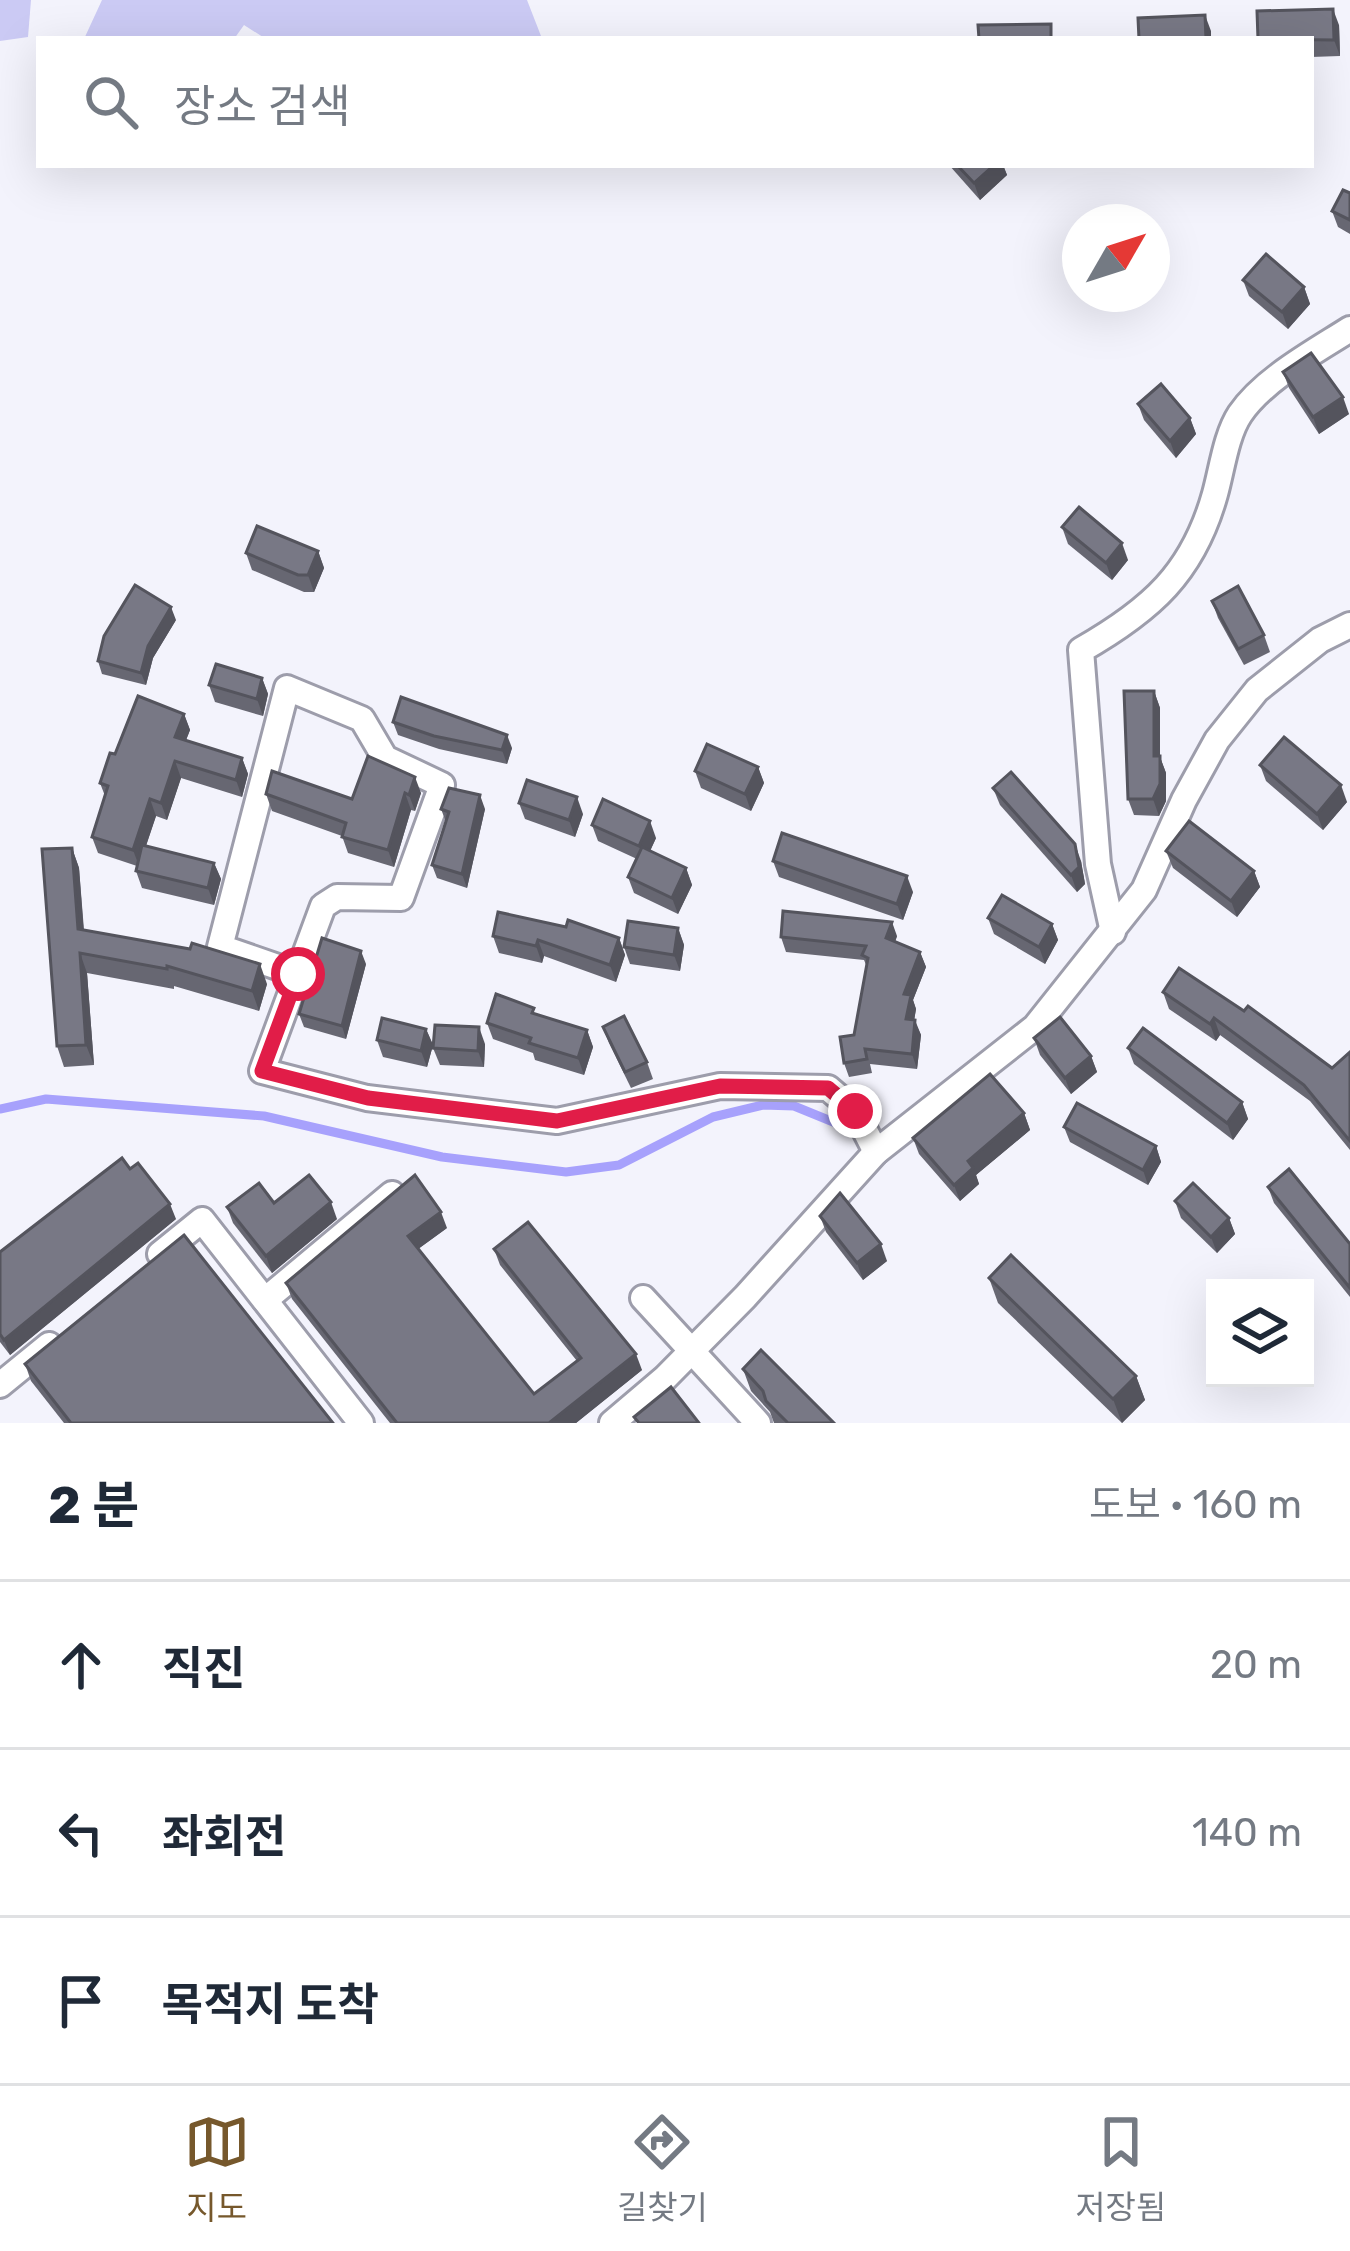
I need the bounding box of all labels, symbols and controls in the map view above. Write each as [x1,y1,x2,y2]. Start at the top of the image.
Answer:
search box [36,36,1314,168]
icon: search [78,69,144,135]
text: 장소 검색 [174,80,351,133]
north arrow [1062,204,1170,312]
route start [271,947,325,1001]
route end [828,1084,882,1138]
map controls [1206,1279,1314,1387]
button: layers [1206,1279,1314,1387]
text: 2 분 [48,1475,139,1536]
text: 도보 · 160 m [1089,1482,1302,1528]
icon: ahead [48,1632,114,1698]
text: 직진 [162,1642,245,1695]
text: 20 m [1210,1642,1302,1688]
icon: left [48,1800,114,1866]
text: 좌회전 [162,1810,286,1863]
text: 140 m [1192,1810,1302,1856]
icon: arrive [48,1968,114,2034]
text: 목적지 도착 [162,1978,379,2031]
tab: 지도 [184,2109,250,2229]
tab: 길찾기 [617,2109,708,2229]
tab: 저장됨 [1075,2109,1166,2229]

